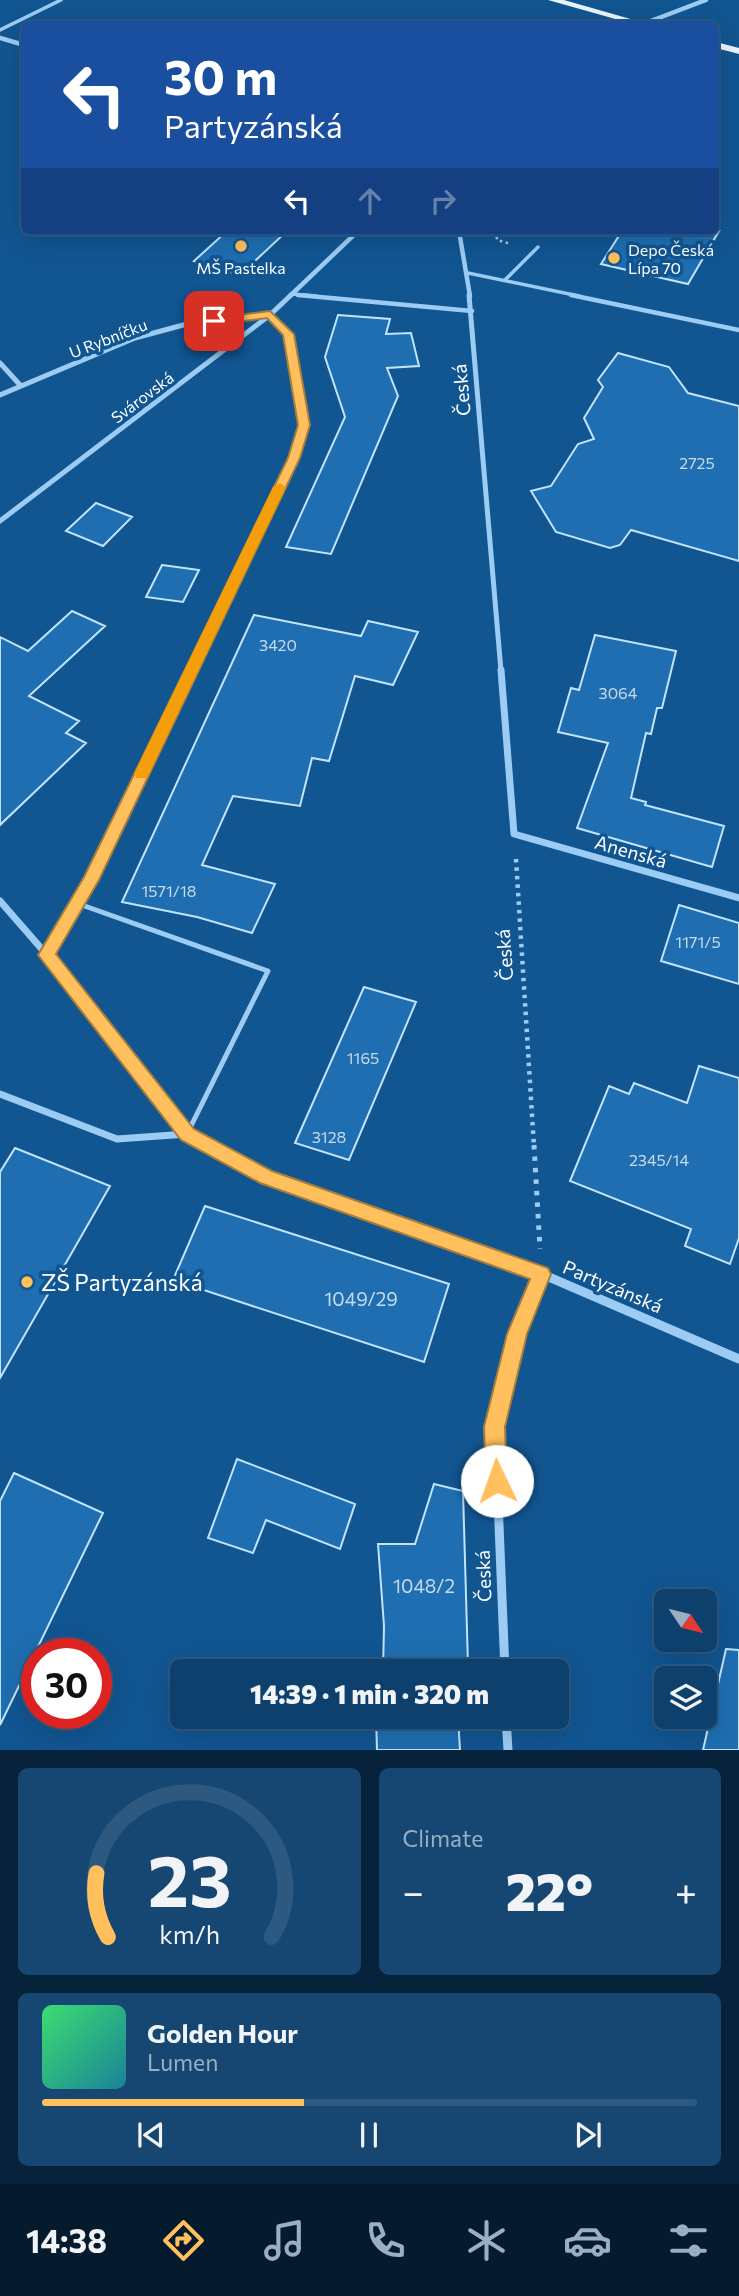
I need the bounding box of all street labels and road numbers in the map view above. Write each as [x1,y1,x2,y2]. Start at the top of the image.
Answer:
street label: U Rybníčku [66,314,150,362]
street label: Česká [446,363,475,417]
street label: Svárovská [107,367,177,427]
street label: Anenská [592,830,670,872]
street label: Česká [490,928,517,982]
street label: Partyzánská [560,1255,666,1317]
street label: Česká [470,1550,495,1602]

